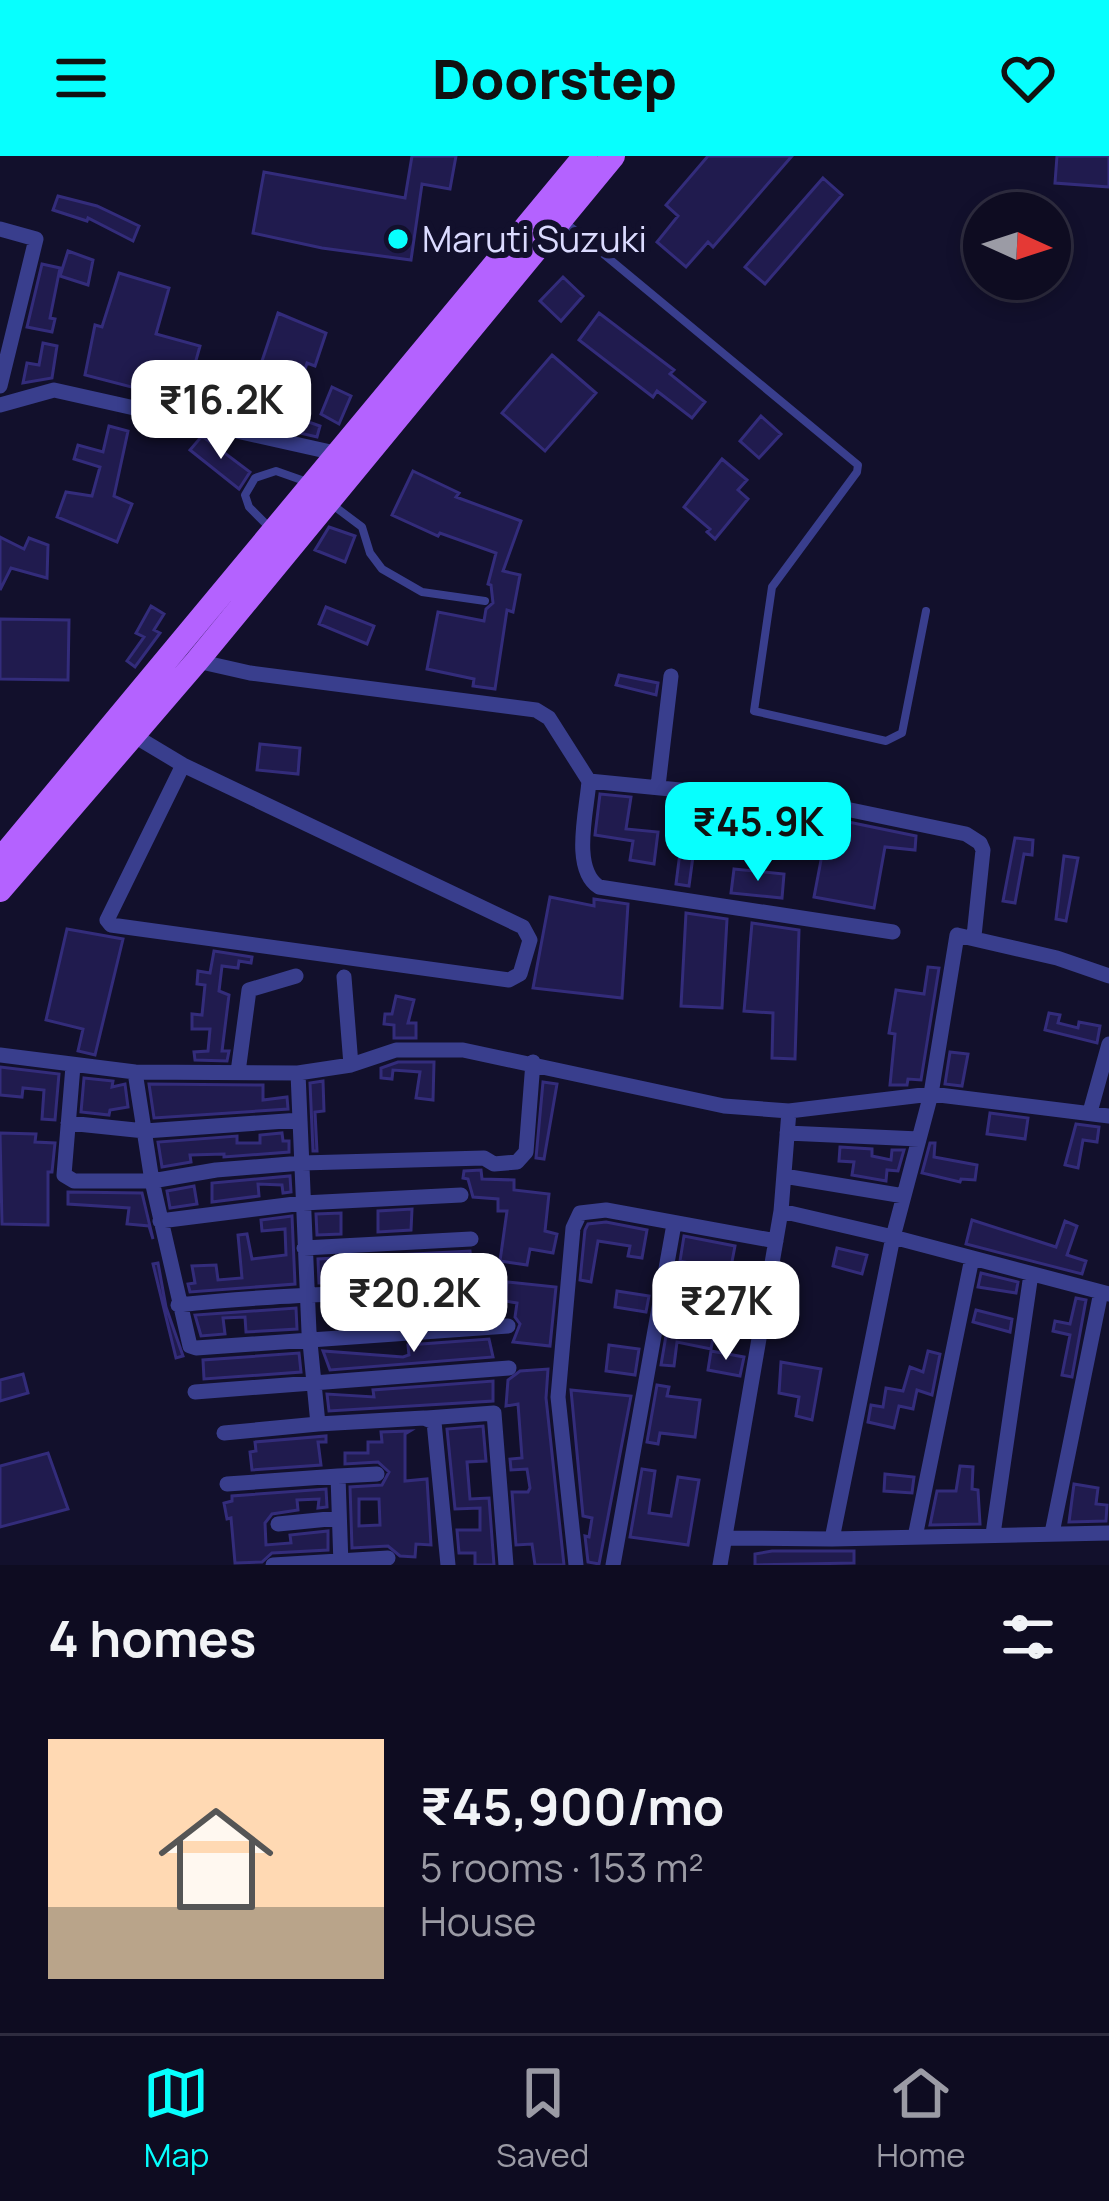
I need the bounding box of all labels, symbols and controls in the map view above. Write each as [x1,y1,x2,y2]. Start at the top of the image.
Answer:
text: Doorstep [432,41,677,115]
icon: menu [48,45,114,111]
icon: heart [995,45,1061,111]
north arrow [963,192,1071,300]
map controls [963,192,1071,300]
place label: Maruti Suzuki [422,214,647,263]
marker: Maruti Suzuki [385,226,411,252]
pin: ₹16.2K [123,360,319,462]
text: ₹16.2K [158,372,284,426]
pin: ₹45.9K [660,782,856,884]
text: ₹45.9K [692,794,824,848]
pin: ₹20.2K [316,1253,512,1355]
pin: ₹27K [655,1261,797,1363]
text: ₹20.2K [347,1265,481,1319]
text: ₹27K [679,1273,773,1327]
text: 4 homes [48,1603,256,1672]
icon: filters [995,1604,1061,1670]
text: ₹45,900/mo [420,1771,724,1840]
icon: home [144,1787,288,1931]
text: 5 rooms · 153 m² [420,1840,704,1894]
text: House [420,1894,536,1948]
tab: Map [143,2060,209,2177]
tab: Saved [496,2060,589,2177]
tab: Home [876,2060,966,2177]

